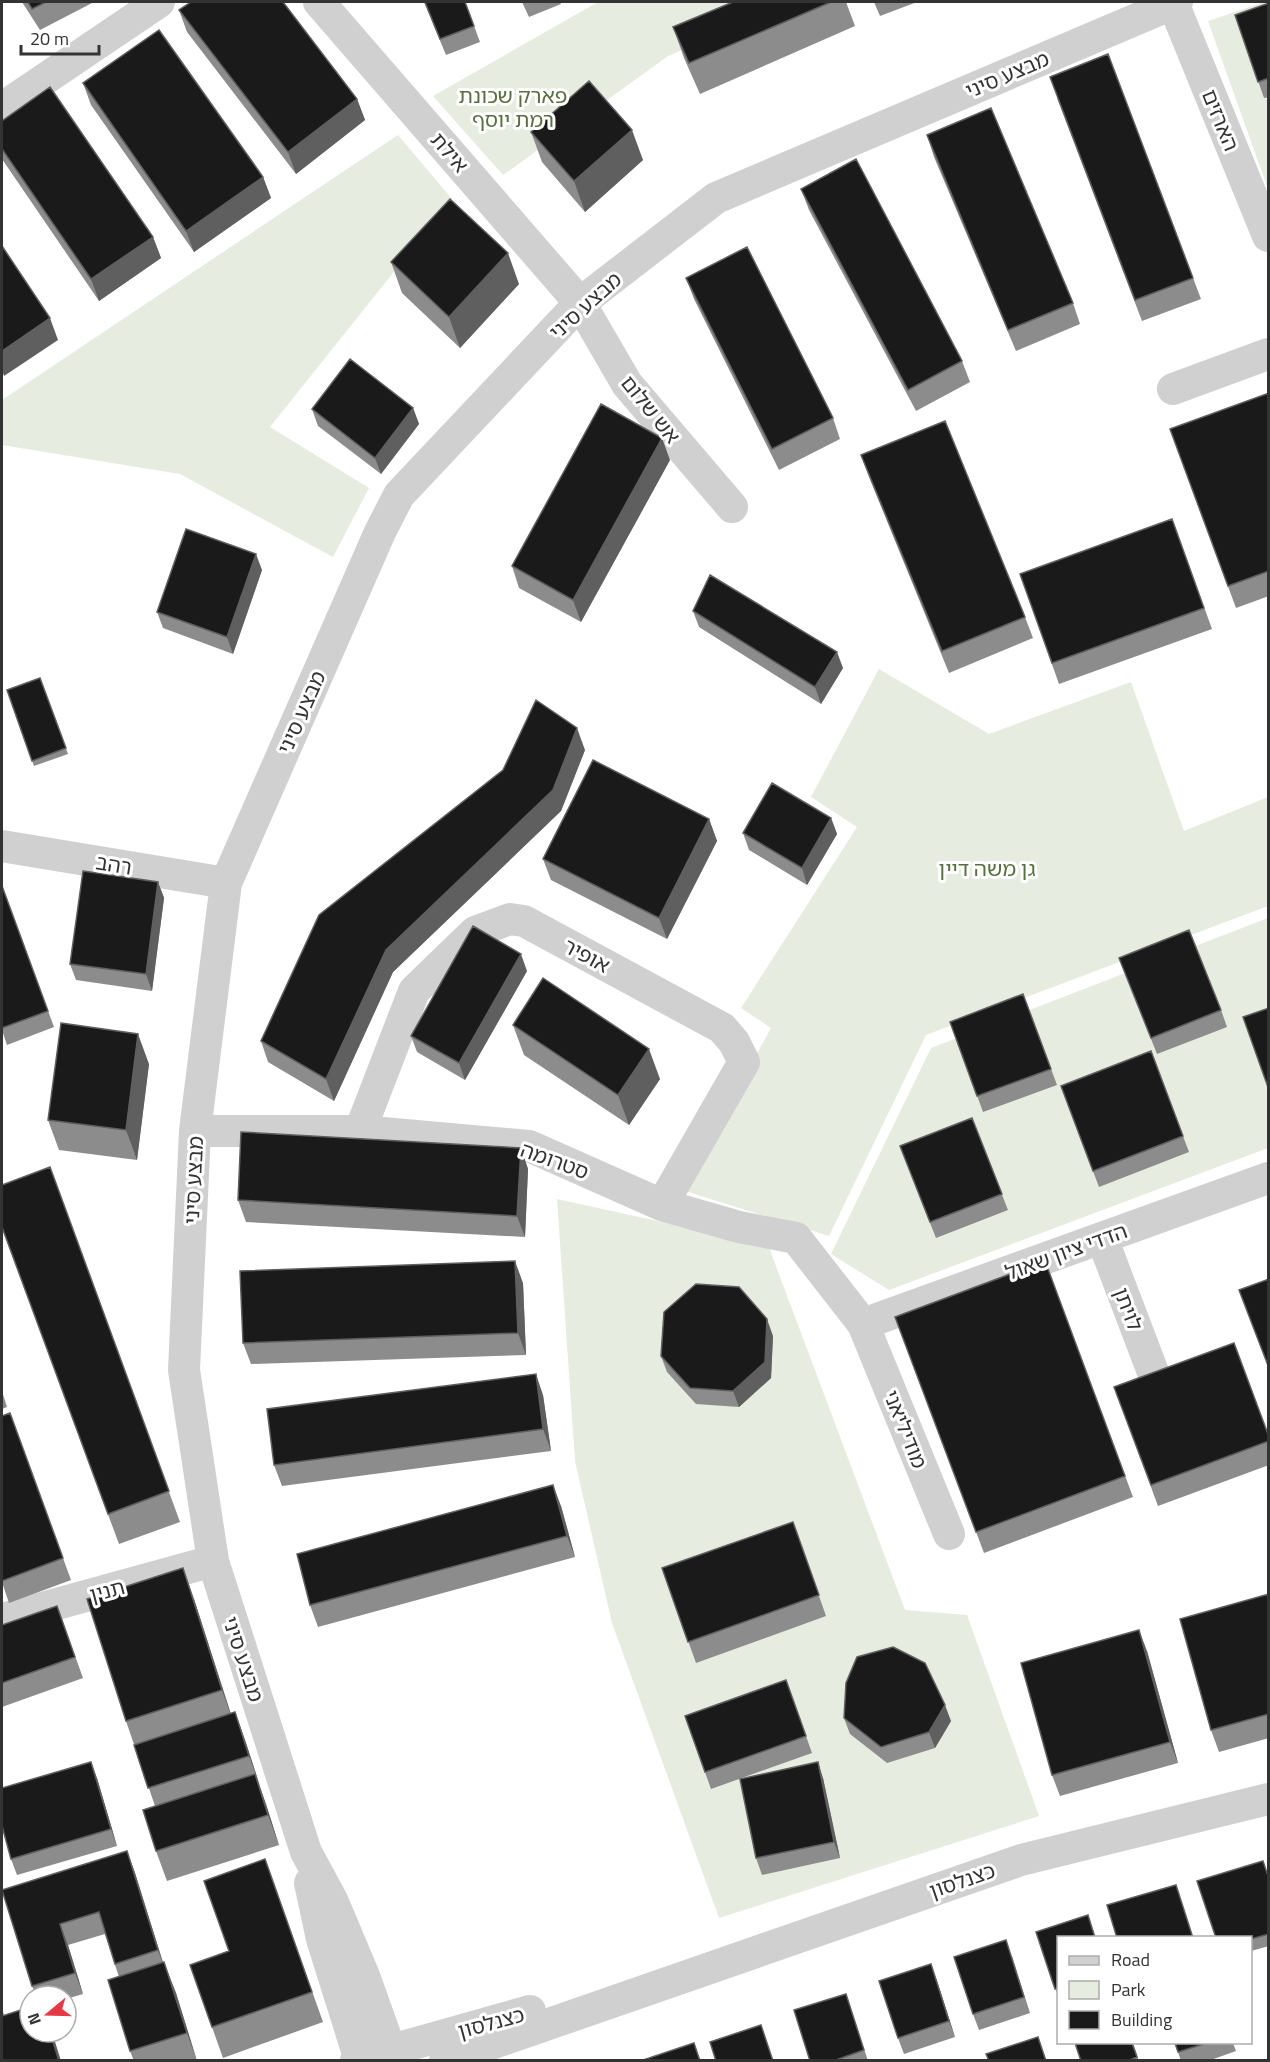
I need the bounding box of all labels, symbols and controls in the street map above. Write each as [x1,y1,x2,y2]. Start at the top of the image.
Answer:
scale bar [21,18,99,56]
text: 20 m [30,25,69,52]
street label: מבצע סיני [960,42,1054,106]
park label: פארק שכונת רמת יוסף [459,79,567,135]
street label: הארזים [1194,84,1248,156]
street label: אילת [423,125,477,179]
street label: מבצע סיני [542,264,629,346]
street label: אש שלום [614,368,688,450]
street label: מבצע סיני [268,665,334,759]
street label: רהב [94,845,134,883]
park label: גן משה דיין [938,852,1036,884]
street label: אופיר [558,929,616,981]
street label: סטרומה [516,1133,594,1187]
street label: מבצע סיני [175,1135,211,1225]
street label: הדדי ציון שאול [1000,1214,1132,1288]
street label: לויתן [1106,1283,1152,1335]
street label: מודיליאני [876,1385,936,1473]
street label: תנין [86,1570,128,1610]
street label: מבצע סיני [215,1612,273,1706]
street label: כצנלסון [925,1854,999,1906]
legend [1057,1936,1252,2044]
text: Road [1111,1946,1150,1973]
text: Park [1111,1976,1146,2003]
north arrow [18,1984,78,2044]
street label: כצנלסון [454,1998,528,2046]
text: Building [1111,2006,1172,2033]
text: N [21,2010,47,2028]

